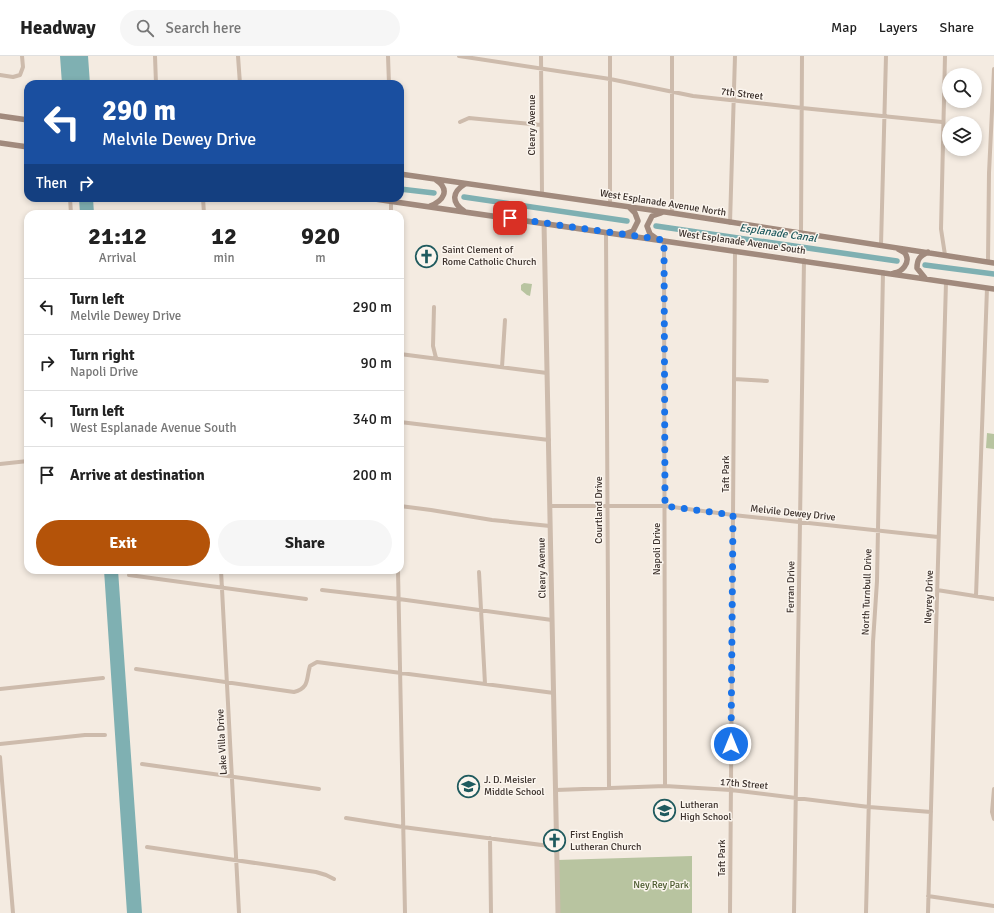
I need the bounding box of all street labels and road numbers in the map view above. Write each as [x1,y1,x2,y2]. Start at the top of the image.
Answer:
street label: 7th Street [720,85,764,103]
street label: Cleary Avenue [526,94,538,156]
street label: West Esplanade Avenue North [599,187,727,219]
street label: West Esplanade Avenue South [678,227,806,257]
street label: Taft Park [720,455,732,493]
street label: Courtland Drive [593,476,605,544]
street label: Melvile Dewey Drive [750,503,836,523]
street label: Napoli Drive [651,523,663,575]
street label: Cleary Avenue [535,537,549,599]
street label: North Turnbull Drive [859,548,875,636]
street label: Ferran Drive [785,561,797,613]
street label: Neyrey Drive [922,570,936,624]
street label: Lake Villa Drive [214,709,230,775]
street label: 17th Street [720,776,769,792]
street label: Taft Park [716,839,728,877]

